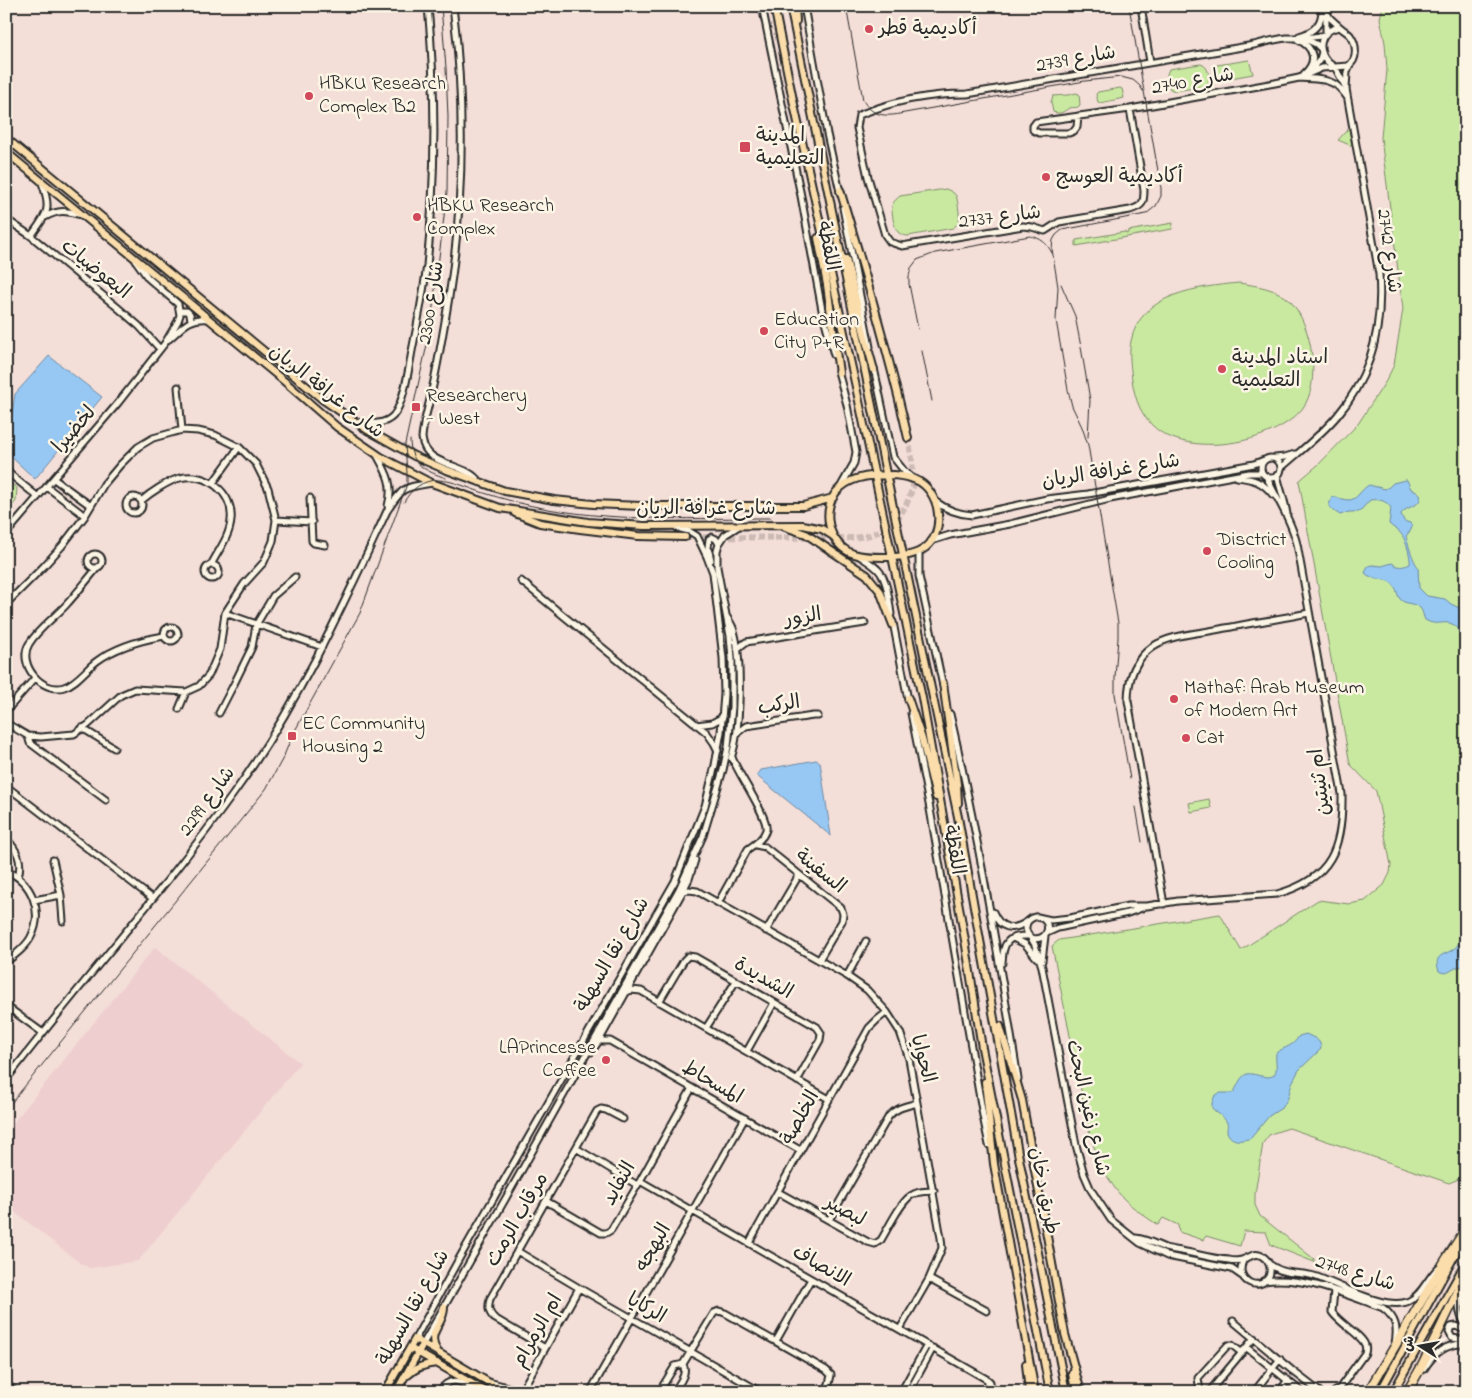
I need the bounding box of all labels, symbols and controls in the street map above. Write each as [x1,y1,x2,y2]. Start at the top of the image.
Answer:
place label: أكاديمية قطر [877,15,977,44]
marker: أكاديمية قطر [863,23,875,35]
street label: شارع 2739 [1034,39,1118,81]
street label: شارع 2740 [1149,60,1237,104]
place label: HBKU Research Complex B2 [319,70,446,122]
marker: HBKU Research Complex B2 [303,90,315,102]
place label: المدينة التعليمية [756,122,825,174]
marker: المدينة التعليمية [738,140,752,154]
place label: أكاديمية العوسج [1056,163,1183,192]
marker: أكاديمية العوسج [1040,171,1052,183]
place label: HBKU Research Complex [427,192,554,244]
street label: شارع 2737 [957,199,1043,237]
street label: شارع 2742 [1368,207,1408,295]
marker: HBKU Research Complex [411,211,423,223]
street label: اللقطة [808,219,846,273]
street label: البعوضيات [54,233,136,307]
street label: شارع 2300 [411,259,453,347]
place label: Education City P+R [774,306,859,358]
marker: Education City P+R [758,325,770,337]
street label: شارع غرافة الريان [262,338,390,446]
place label: استاد المدينة التعليمية [1232,344,1328,396]
marker: استاد المدينة التعليمية [1216,363,1228,375]
place label: Researchery - West [426,382,527,434]
street label: لخضيرا [46,400,104,460]
marker: Researchery - West [410,401,422,413]
street label: شارع غرافة الريان [1040,447,1182,497]
street label: شارع غرافة الريان [636,495,776,524]
place label: Disctrict Cooling [1216,526,1287,579]
marker: Disctrict Cooling [1201,545,1213,557]
street label: الزور [780,601,824,636]
place label: Mathaf: Arab Museum of Modern Art [1184,674,1364,726]
street label: الركب [756,688,802,724]
marker: Mathaf: Arab Museum of Modern Art [1168,693,1180,705]
place label: EC Community Housing 2 [302,710,425,763]
place label: Cat [1196,724,1225,753]
marker: EC Community Housing 2 [286,730,298,742]
marker: Cat [1180,732,1192,744]
street label: ام ثنيتين [1302,747,1340,817]
street label: شارع 2299 [173,761,243,843]
street label: اللقطة [934,823,972,877]
street label: السفينة [788,842,852,902]
street label: شارع نقا السهلة [568,892,658,1018]
street label: الشديدة [728,950,798,1008]
street label: الحوايا [902,1032,942,1086]
place label: LAPrincesse Coffee [499,1034,596,1086]
street label: شارع زغين البحث [1057,1037,1117,1179]
marker: LAPrincesse Coffee [600,1054,612,1066]
street label: المسحاط [676,1054,748,1112]
street label: الخلصة [774,1086,828,1150]
street label: طريق دخان [1020,1145,1066,1237]
street label: النفايد [596,1157,644,1211]
street label: مرقاب الرمث [479,1167,557,1273]
street label: لبصير [818,1188,871,1235]
street label: البهجه [628,1218,680,1278]
street label: الانصاف [786,1239,856,1295]
street label: شارع نقا السهلة [370,1245,458,1371]
street label: شارع 2748 [1311,1248,1399,1300]
street label: الركايا [621,1286,671,1332]
street label: ام الرمرام [505,1289,571,1373]
north arrow [1394,1320,1444,1370]
text: ش [1397,1334,1420,1353]

